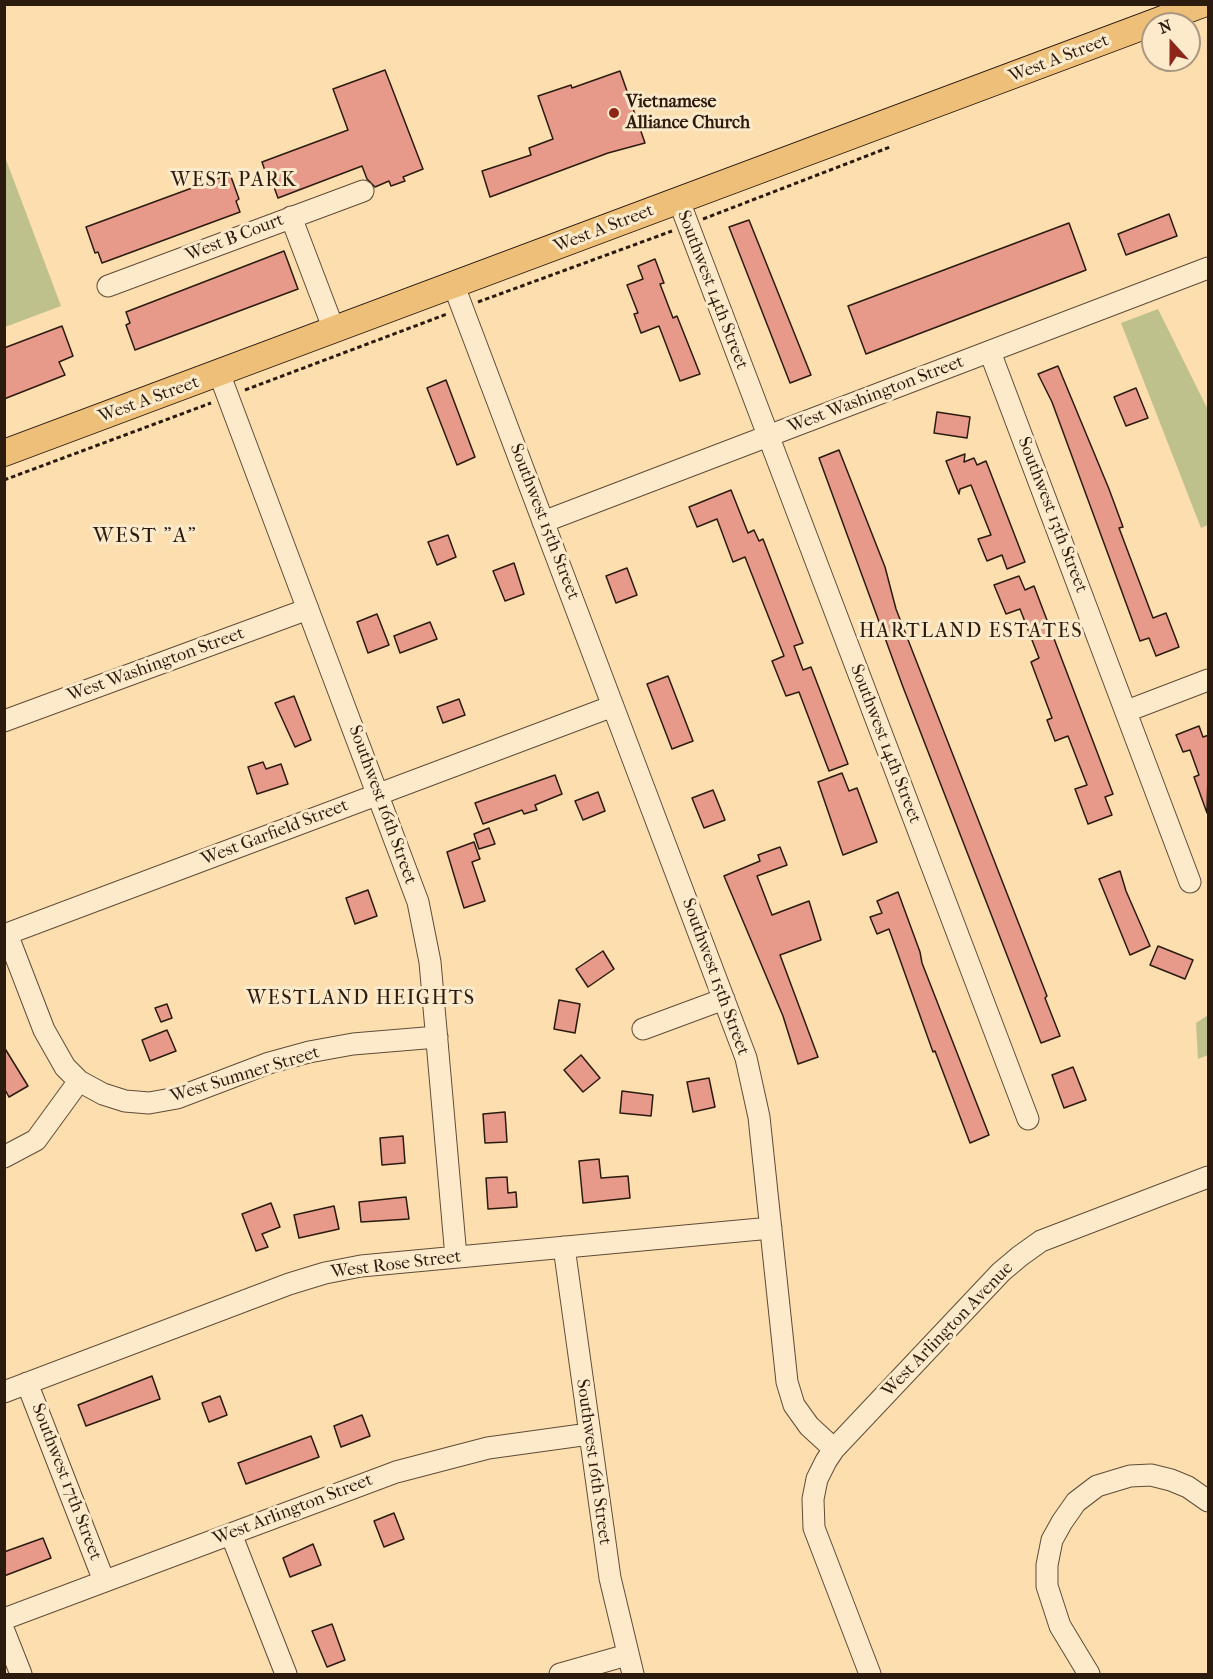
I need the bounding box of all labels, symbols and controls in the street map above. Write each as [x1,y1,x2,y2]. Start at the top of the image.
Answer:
north arrow [1141,12,1201,72]
text: N [1156,16,1174,38]
street label: West A Street [1006,30,1112,88]
place label: Vietnamese Alliance Church [626,92,750,134]
marker: Vietnamese Alliance Church [607,106,621,120]
district label: WEST PARK [171,169,297,193]
street label: West A Street [551,200,657,258]
street label: Southwest 14th Street [672,208,752,372]
street label: West B Court [183,209,287,267]
street label: West Washington Street [785,351,967,439]
street label: West A Street [96,372,202,428]
street label: Southwest 13th Street [1012,434,1092,596]
street label: Southwest 15th Street [504,441,584,603]
district label: WEST "A" [93,524,197,550]
district label: HARTLAND ESTATES [859,620,1083,644]
street label: West Washington Street [65,623,247,707]
street label: Southwest 14th Street [845,662,925,826]
street label: Southwest 16th Street [343,723,421,887]
street label: West Garfield Street [198,795,352,871]
street label: Southwest 15th Street [677,896,753,1058]
district label: WESTLAND HEIGHTS [246,987,476,1011]
street label: West Sumner Street [168,1042,322,1108]
street label: West Rose Street [330,1246,462,1284]
street label: West Arlington Avenue [878,1258,1018,1402]
street label: Southwest 16th Street [571,1378,615,1546]
street label: Southwest 17th Street [26,1400,106,1564]
street label: West Arlington Street [210,1470,376,1550]

